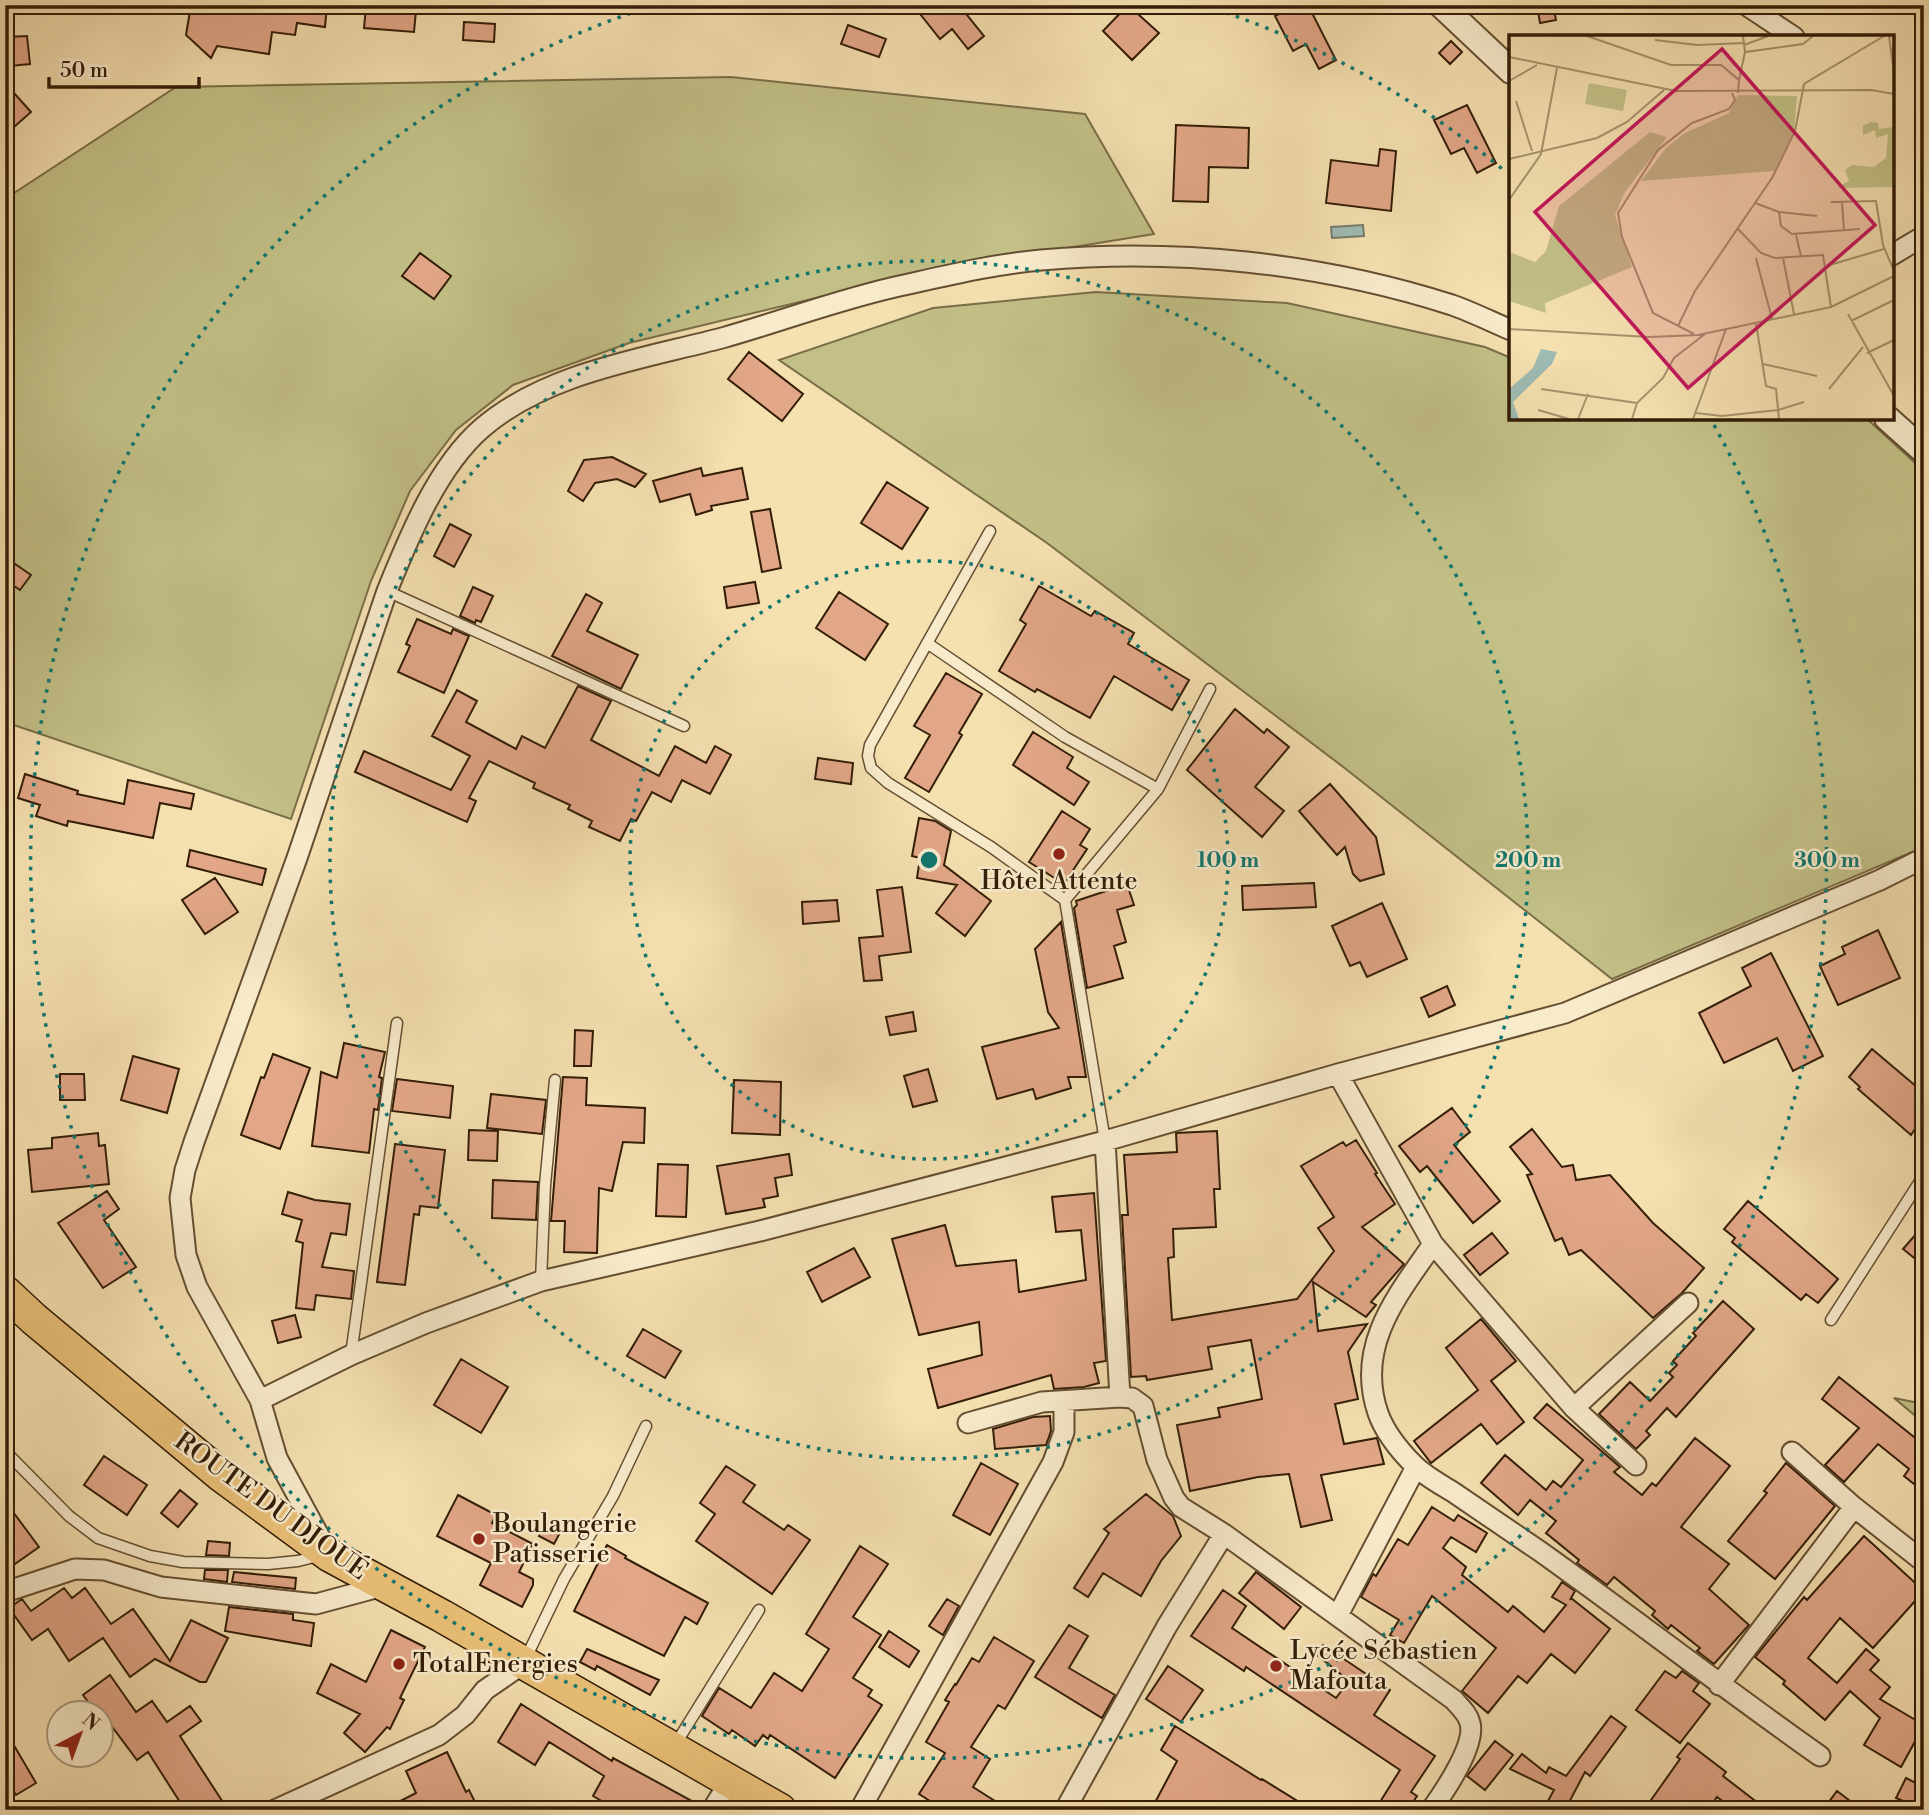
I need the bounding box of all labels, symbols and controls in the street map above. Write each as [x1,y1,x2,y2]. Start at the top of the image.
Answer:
inset map [1509,35,1894,420]
scale bar [49,46,200,90]
text: 50 m [60,58,108,84]
marker: Hôtel Attente [1051,846,1067,862]
centre of rings [917,848,941,872]
text: 100 m [1197,848,1259,874]
text: 200 m [1495,848,1561,874]
text: 300 m [1794,848,1860,874]
place label: Hôtel Attente [980,865,1138,897]
street label: ROUTE DU DJOUÉ [168,1423,375,1587]
place label: Boulangerie Patisserie [492,1508,637,1570]
marker: Boulangerie Patisserie [471,1531,487,1547]
place label: Lycée Sébastien Mafouta [1290,1635,1477,1697]
place label: TotalEnergies [413,1648,578,1680]
marker: TotalEnergies [391,1656,407,1672]
marker: Lycée Sébastien Mafouta [1268,1658,1284,1674]
north arrow [46,1700,116,1770]
text: N [77,1708,104,1736]

